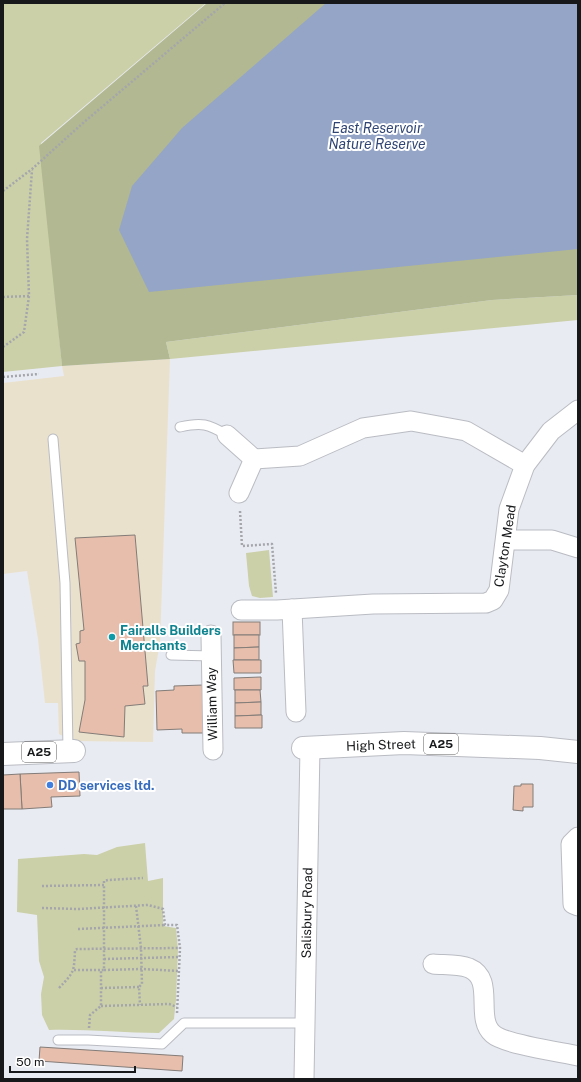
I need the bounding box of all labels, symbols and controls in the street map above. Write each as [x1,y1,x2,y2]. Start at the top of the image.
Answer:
water label: East Reservoir Nature Reserve [328,120,426,152]
street label: Clayton Mead [491,504,519,588]
place label: Fairalls Builders Merchants [120,623,221,653]
marker: Fairalls Builders Merchants [107,632,117,642]
street label: William Way [204,667,220,741]
road number: A25 [424,734,458,754]
street label: High Street [346,736,416,754]
road number: A25 [22,742,56,762]
place label: DD services ltd. [58,778,154,793]
marker: DD services ltd. [45,780,55,790]
street label: Salisbury Road [299,867,315,959]
scale bar [10,1048,135,1074]
text: 50 m [16,1055,44,1069]

